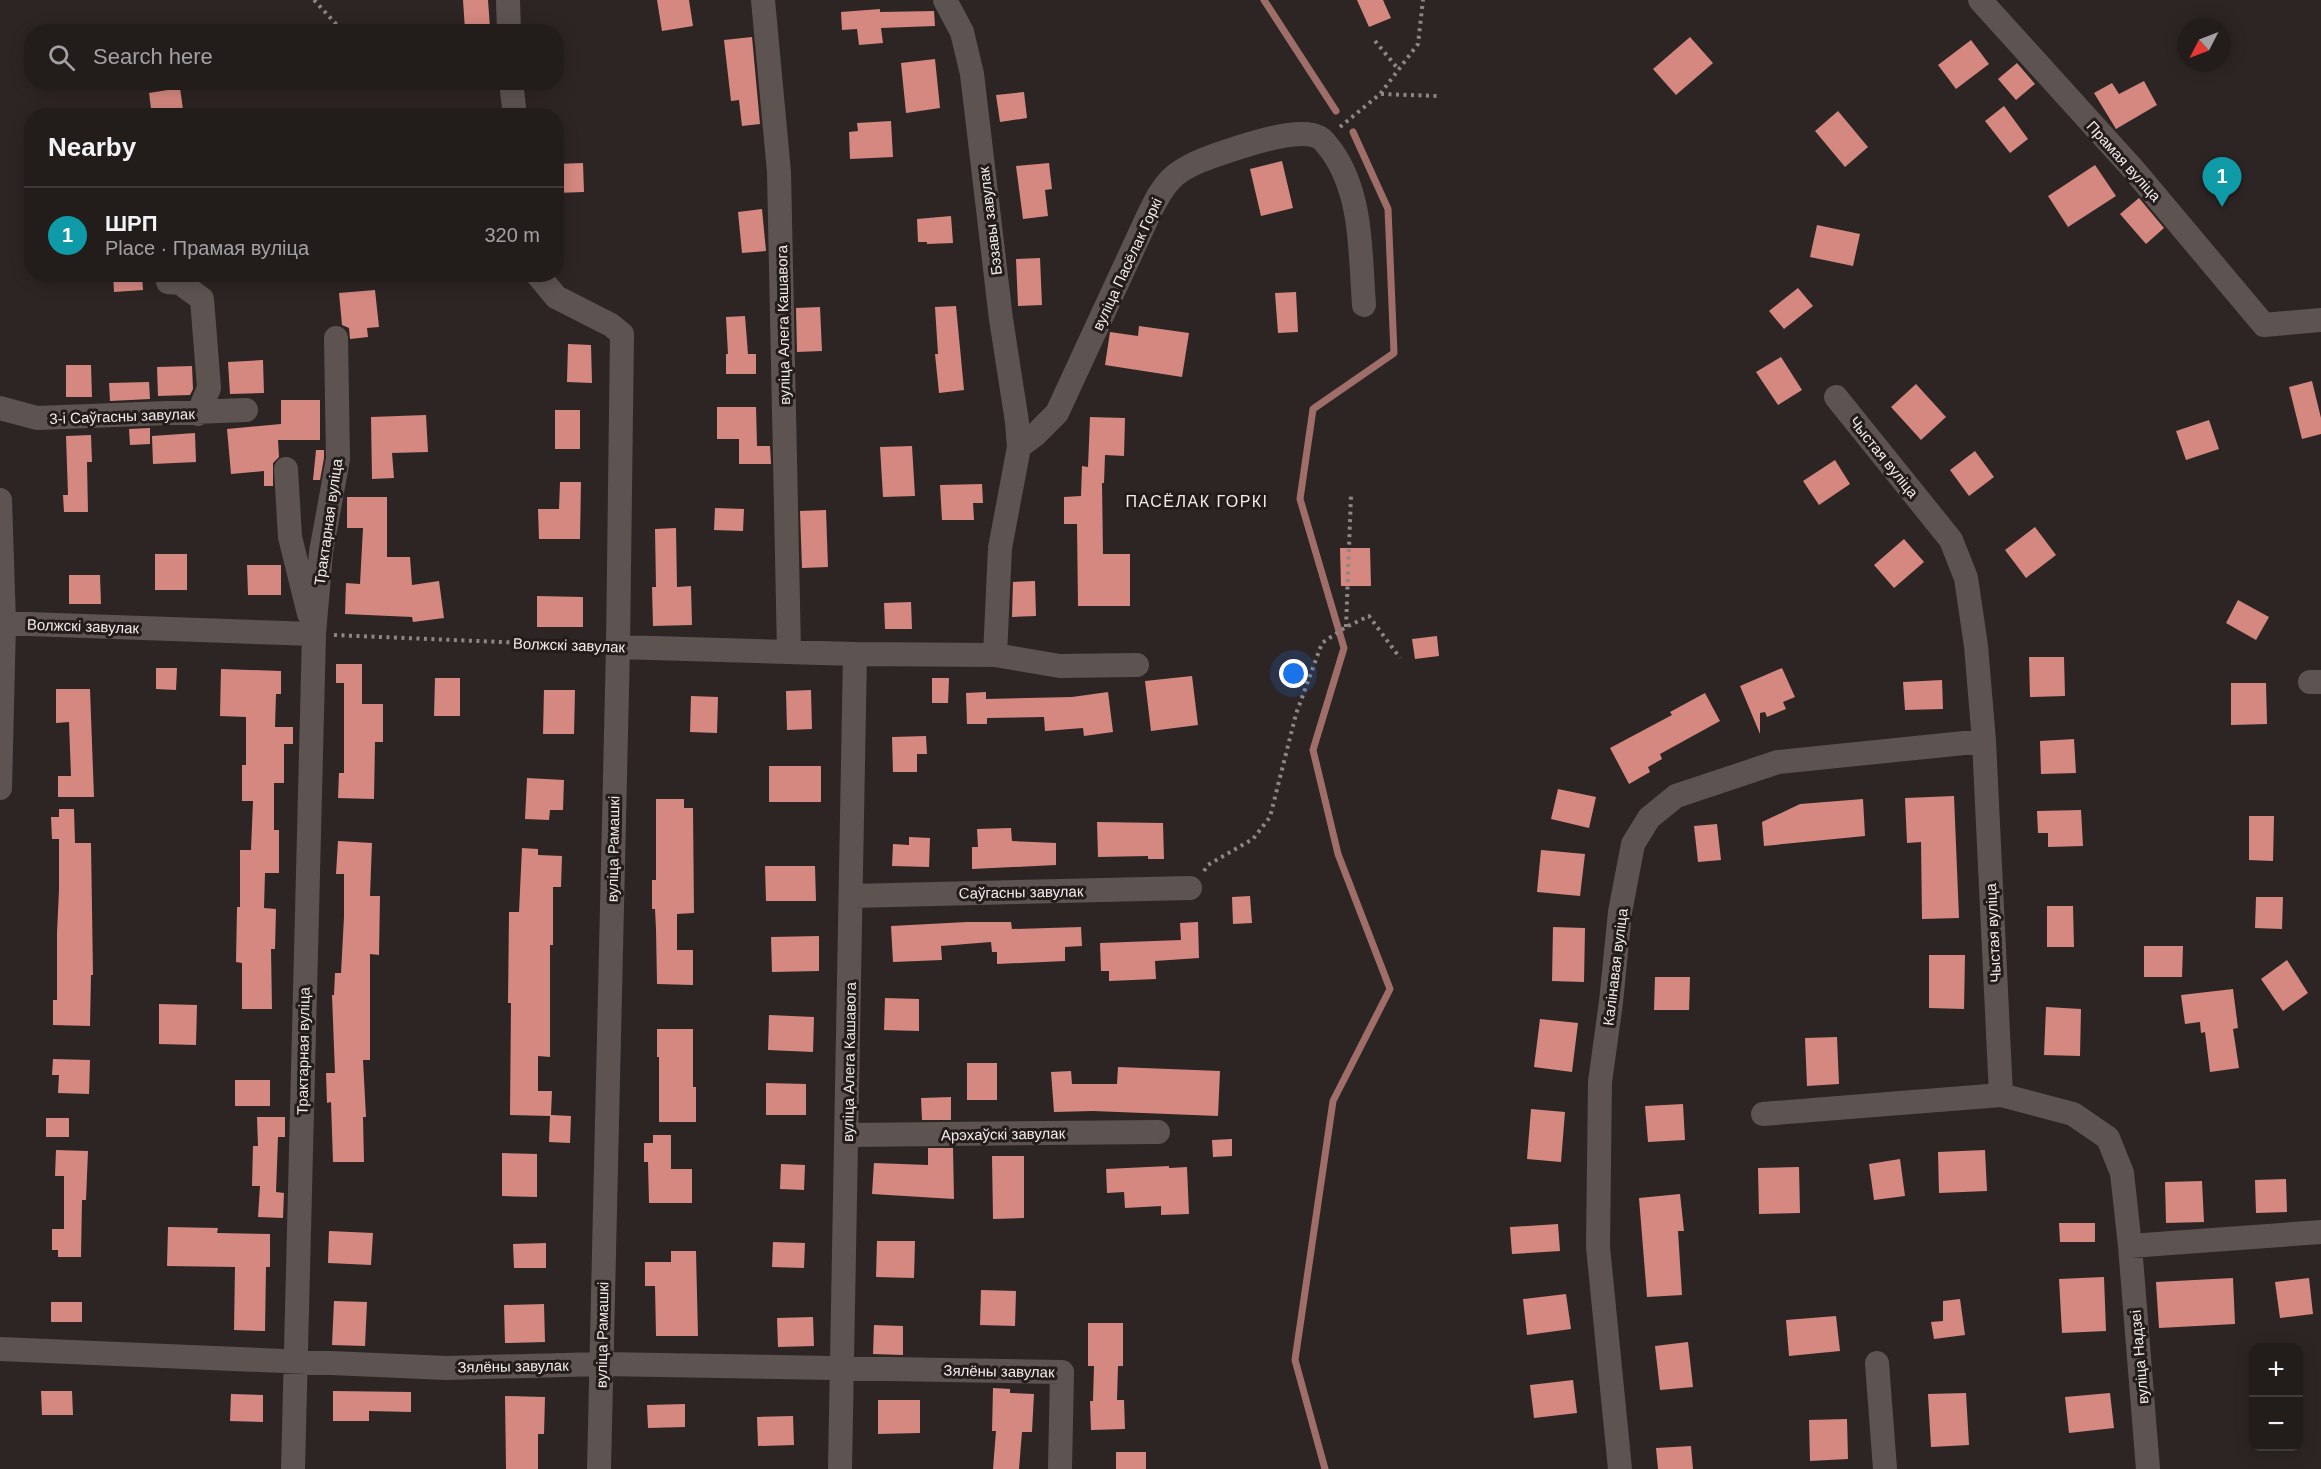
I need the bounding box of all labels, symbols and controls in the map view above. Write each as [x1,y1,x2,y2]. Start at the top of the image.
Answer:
north arrow [2177,18,2231,72]
search box [24,24,564,90]
icon: search [45,41,78,74]
text: Search here [93,44,213,69]
street label: Прамая вуліца [2083,117,2165,205]
text: Nearby [48,132,136,162]
pin: 1 [2202,158,2242,207]
street label: Бэзавы завулак [975,165,1005,276]
street label: вуліца Пасёлак Горкі [1089,195,1165,333]
text: ШРП [105,211,158,236]
text: 1 [62,224,73,246]
text: 320 m [484,224,540,246]
text: Place · Прамая вуліца [105,237,309,259]
street label: вуліца Алега Кашавога [773,244,793,405]
street label: 3-і Саўгасны завулак [49,405,195,427]
street label: Чыстая вуліца [1846,413,1922,501]
street label: Трактарная вуліца [311,457,345,586]
district label: ПАСЁЛАК ГОРКІ [1125,493,1269,510]
street label: Волжскі завулак [27,616,140,636]
street label: Волжскі завулак [513,635,626,655]
your location [1279,659,1308,688]
street label: вуліца Рамашкі [604,796,622,902]
street label: Саўгасны завулак [958,882,1084,902]
street label: Чыстая вуліца [1982,882,2004,983]
street label: Калінавая вуліца [1599,907,1631,1027]
street label: вуліца Алега Кашавога [839,981,859,1142]
street label: Трактарная вуліца [293,986,313,1115]
street label: Арэхаўскі завулак [941,1124,1066,1144]
street label: вуліца Рамашкі [593,1282,611,1388]
street label: вуліца Надзеі [2126,1309,2152,1405]
map controls [2249,1343,2303,1451]
button: + [2249,1343,2303,1397]
street label: Зялёны завулак [457,1357,569,1375]
street label: Зялёны завулак [943,1362,1055,1380]
button: − [2249,1397,2303,1451]

